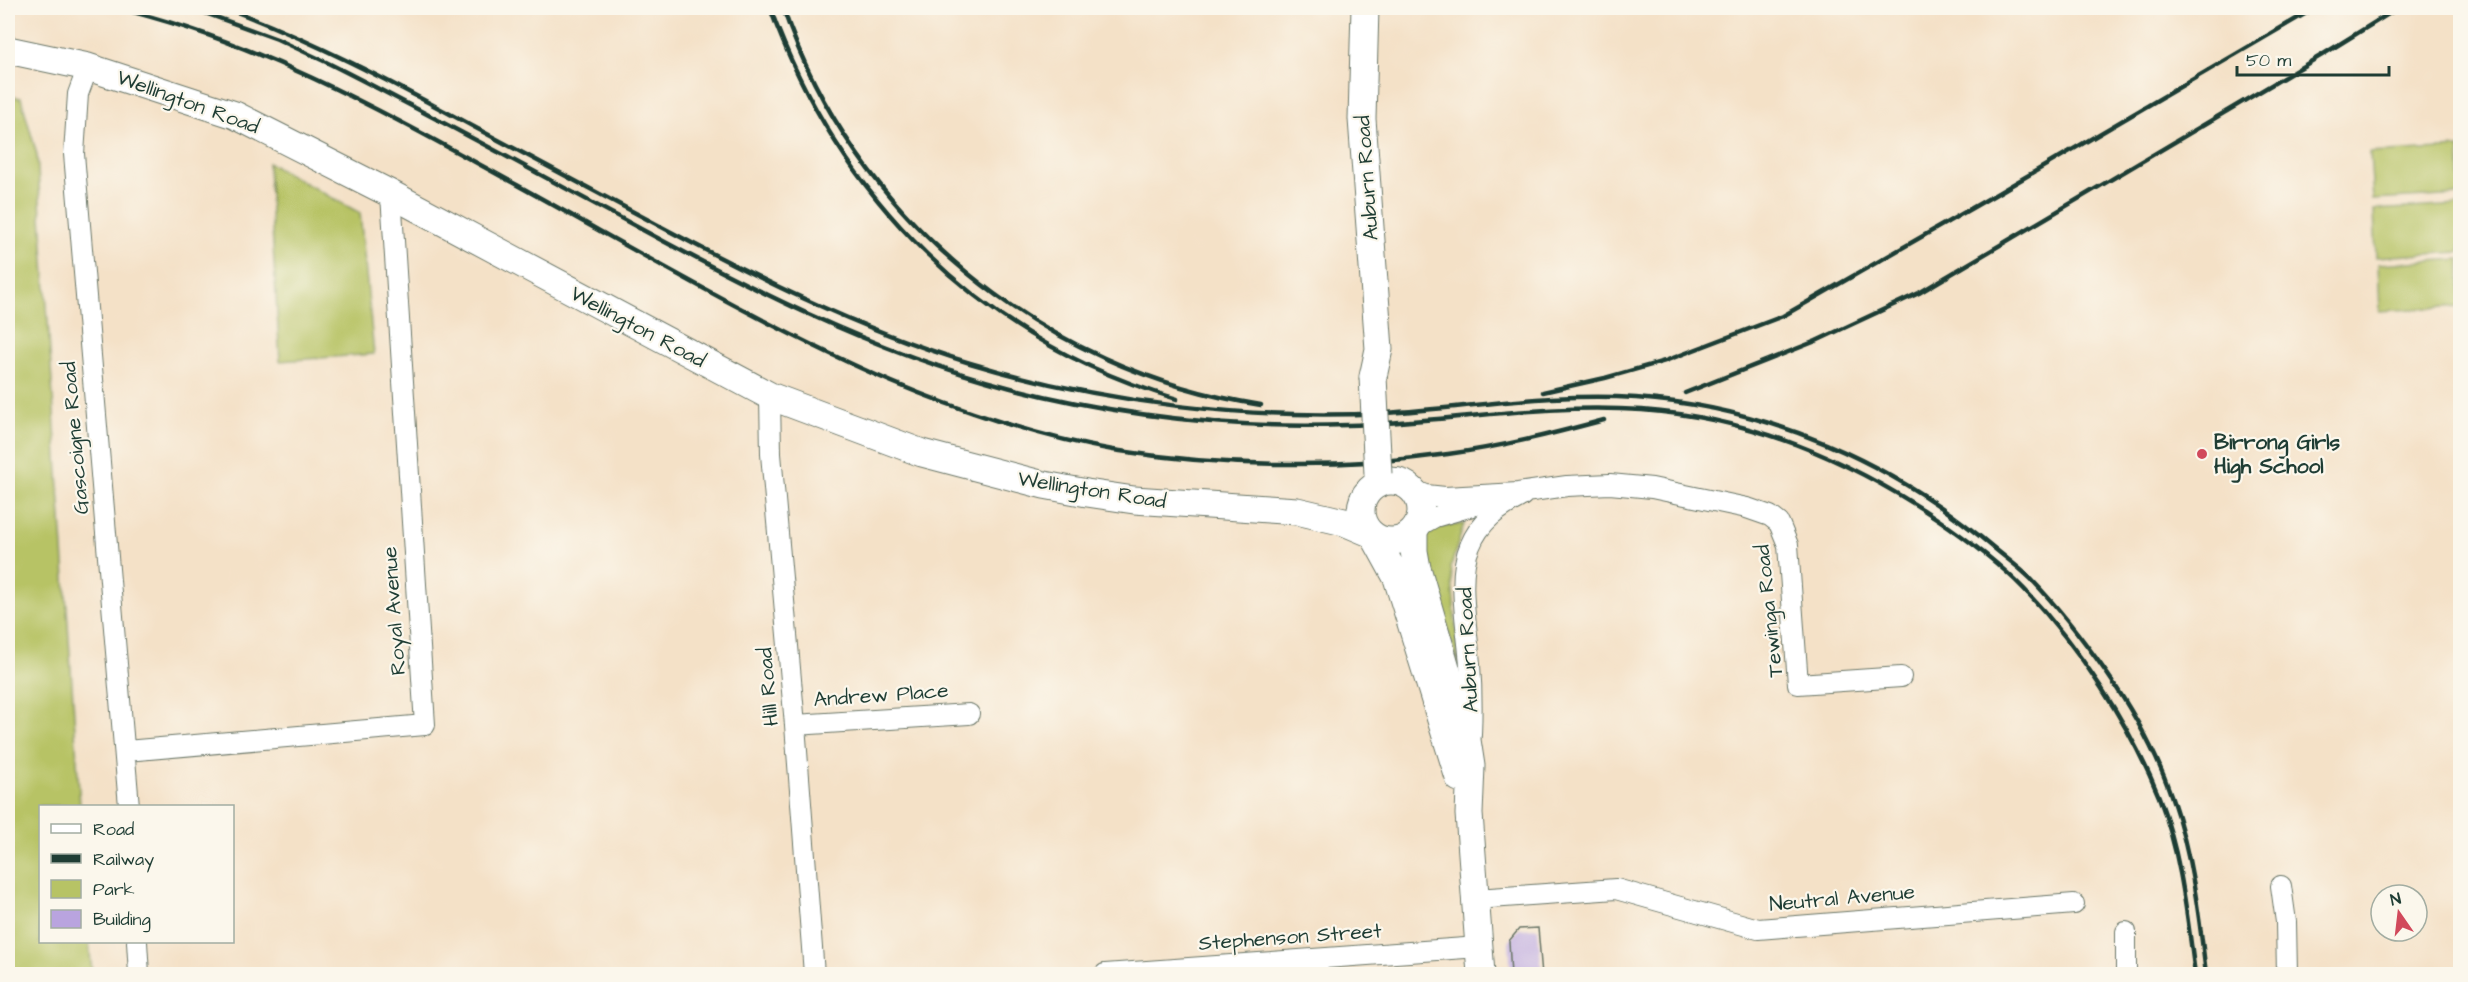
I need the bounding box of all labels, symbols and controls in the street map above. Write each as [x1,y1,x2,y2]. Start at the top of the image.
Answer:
scale bar [2237,39,2388,77]
text: 50 m [2246,48,2291,73]
street label: Wellington Road [112,63,263,143]
street label: Auburn Road [1348,114,1386,242]
street label: Wellington Road [564,279,711,377]
street label: Gascoigne Road [54,360,98,516]
place label: Birrong Girls High School [2214,428,2340,483]
marker: Birrong Girls High School [2195,447,2209,461]
street label: Wellington Road [1016,464,1168,518]
street label: Tewinga Road [1748,543,1792,679]
street label: Royal Avenue [375,546,415,676]
street label: Auburn Road [1450,586,1486,713]
street label: Hill Road [750,646,786,728]
street label: Andrew Place [813,676,949,714]
legend [39,805,234,943]
text: Road [93,817,134,842]
text: Railway [93,847,154,873]
text: Park [93,877,135,902]
street label: Neutral Avenue [1768,877,1916,919]
north arrow [2369,883,2429,943]
text: N [2388,888,2403,911]
text: Building [93,907,151,933]
street label: Stephenson Street [1198,916,1383,959]

